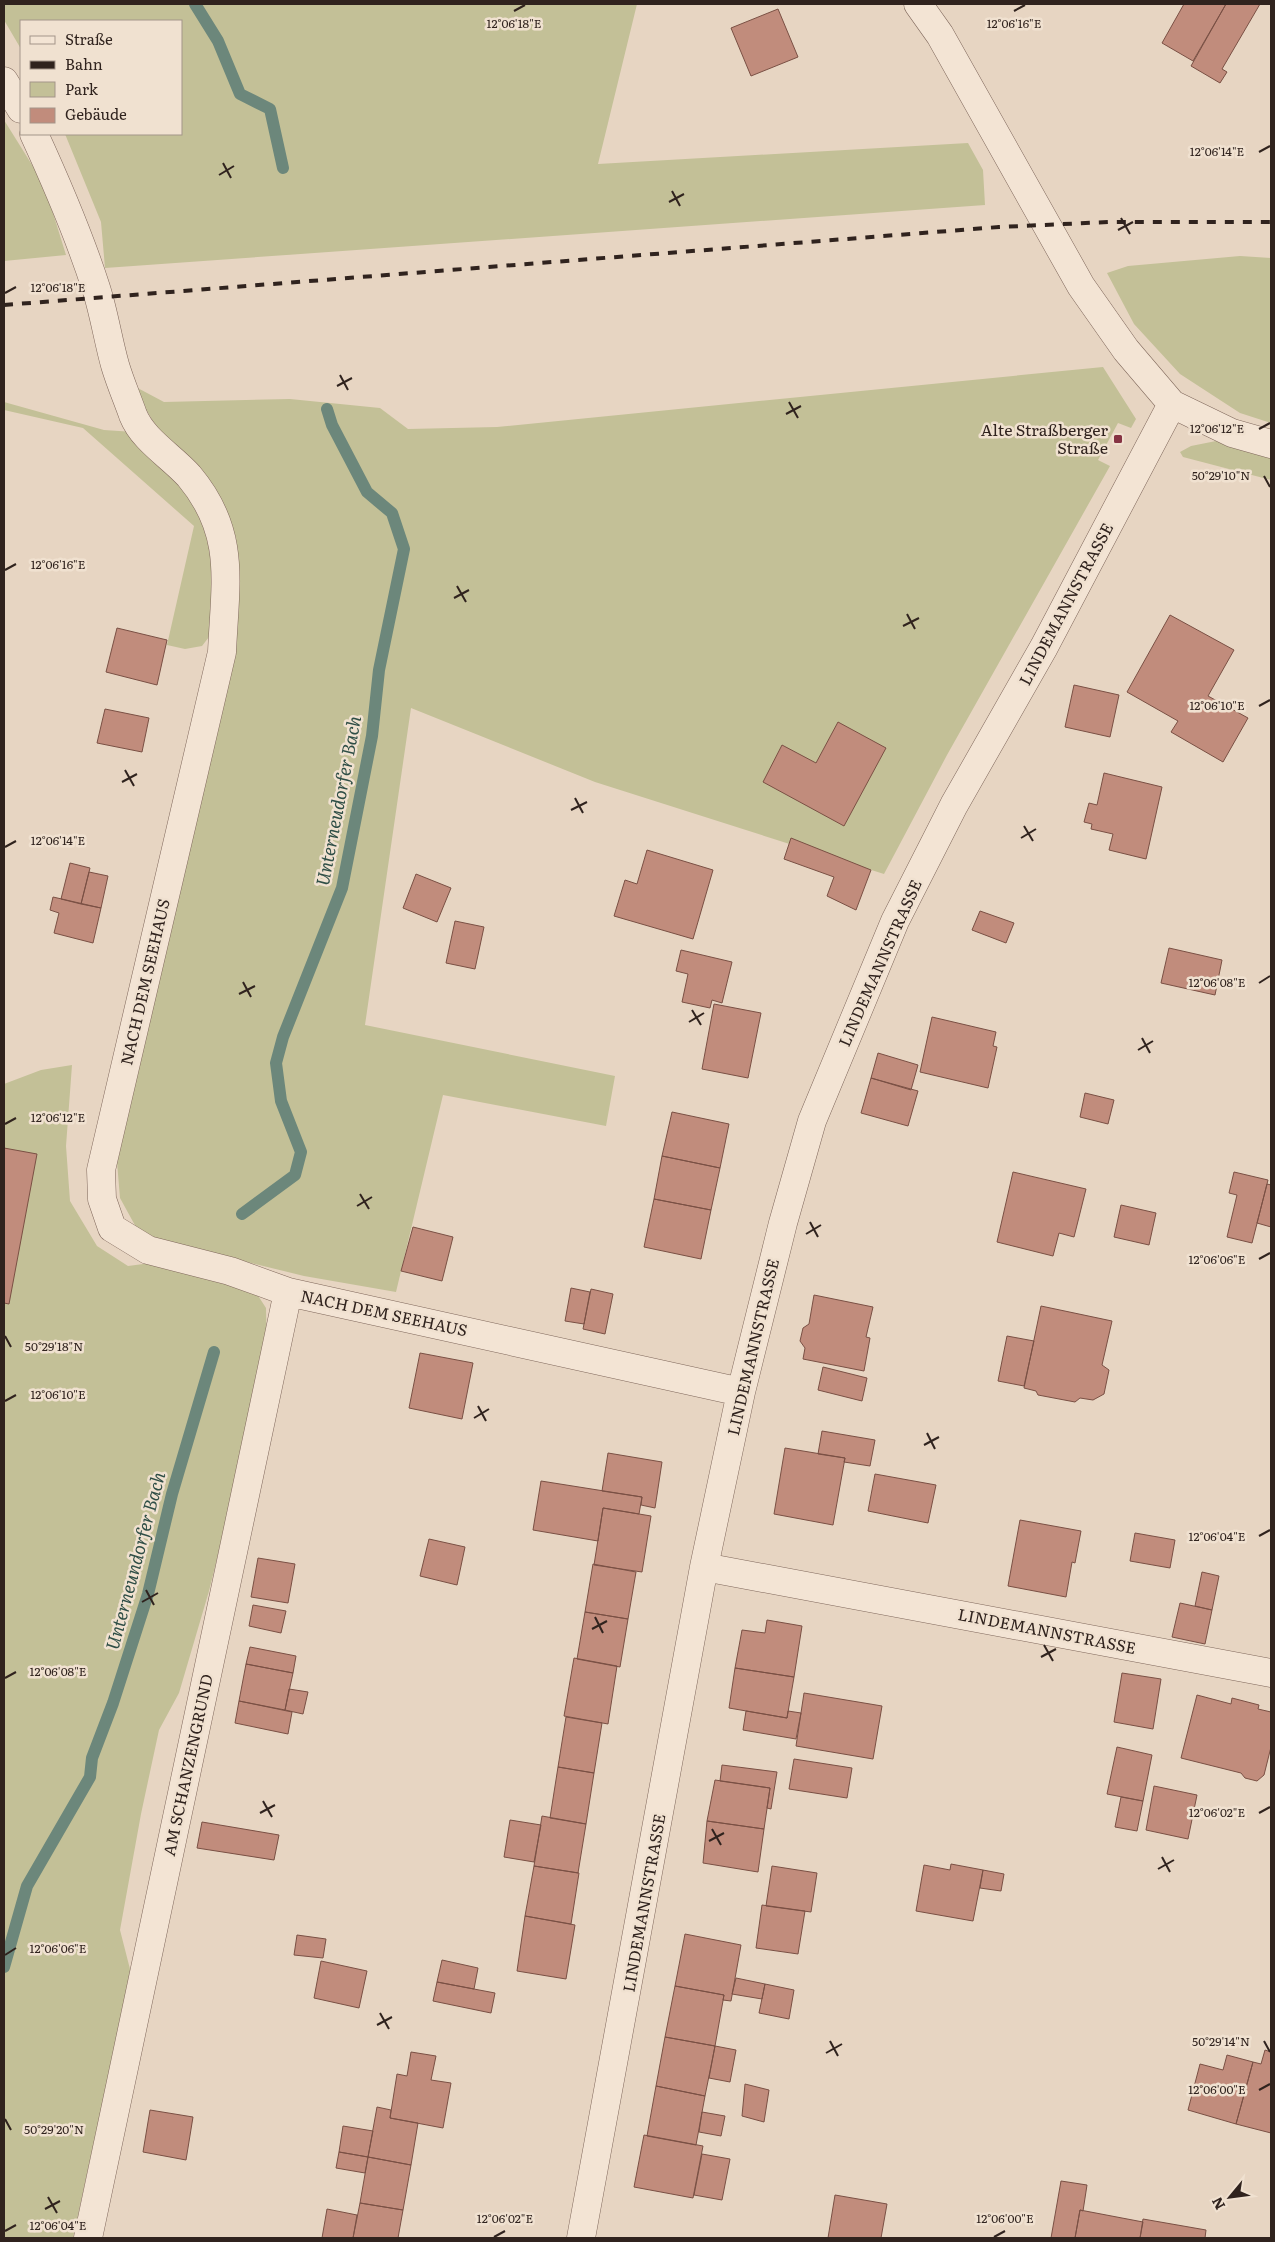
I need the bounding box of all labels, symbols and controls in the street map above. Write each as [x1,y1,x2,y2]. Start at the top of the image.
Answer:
text: 12°06'18"E [487,14,542,32]
text: 12°06'16"E [987,14,1042,32]
legend [20,20,182,135]
text: Straße [65,27,113,50]
text: Bahn [65,52,103,75]
text: Park [65,77,99,100]
text: Gebäude [65,102,127,125]
text: 12°06'14"E [1190,142,1245,160]
text: 12°06'18"E [31,278,86,296]
place label: Alte Straßberger Straße [981,417,1108,459]
text: 12°06'12"E [1190,419,1245,437]
marker: Alte Straßberger Straße [1112,433,1124,445]
text: 50°29'10"N [1192,466,1250,484]
street label: LINDEMANNSTRASSE [1012,518,1118,689]
text: 12°06'16"E [31,555,86,573]
text: 12°06'10"E [1189,696,1245,714]
water label: Unterneudorfer Bach [308,713,367,888]
text: 12°06'14"E [31,831,86,849]
street label: LINDEMANNSTRASSE [831,875,927,1050]
street label: NACH DEM SEEHAUS [113,896,175,1067]
text: 12°06'08"E [1189,973,1246,991]
text: 12°06'12"E [31,1108,86,1126]
text: 12°06'06"E [1189,1250,1246,1268]
street label: LINDEMANNSTRASSE [720,1256,784,1438]
street label: NACH DEM SEEHAUS [299,1283,470,1341]
text: 50°29'18"N [25,1337,83,1355]
text: 12°06'10"E [30,1385,86,1403]
water label: Unterneundorfer Bach [98,1468,171,1653]
text: 12°06'04"E [1189,1527,1246,1545]
street label: LINDEMANNSTRASSE [956,1601,1138,1659]
text: 12°06'08"E [30,1662,87,1680]
street label: AM SCHANZENGRUND [156,1672,218,1858]
text: 12°06'02"E [1189,1803,1245,1821]
street label: LINDEMANNSTRASSE [615,1812,671,1994]
text: 12°06'06"E [30,1939,87,1957]
text: 50°29'14"N [1192,2032,1250,2050]
text: 12°06'00"E [1188,2080,1246,2098]
text: 50°29'20"N [24,2120,84,2138]
north arrow [1205,2172,1255,2222]
text: N [1206,2194,1229,2214]
text: 12°06'02"E [477,2209,533,2227]
text: 12°06'00"E [976,2209,1034,2227]
text: 12°06'04"E [30,2216,87,2234]

